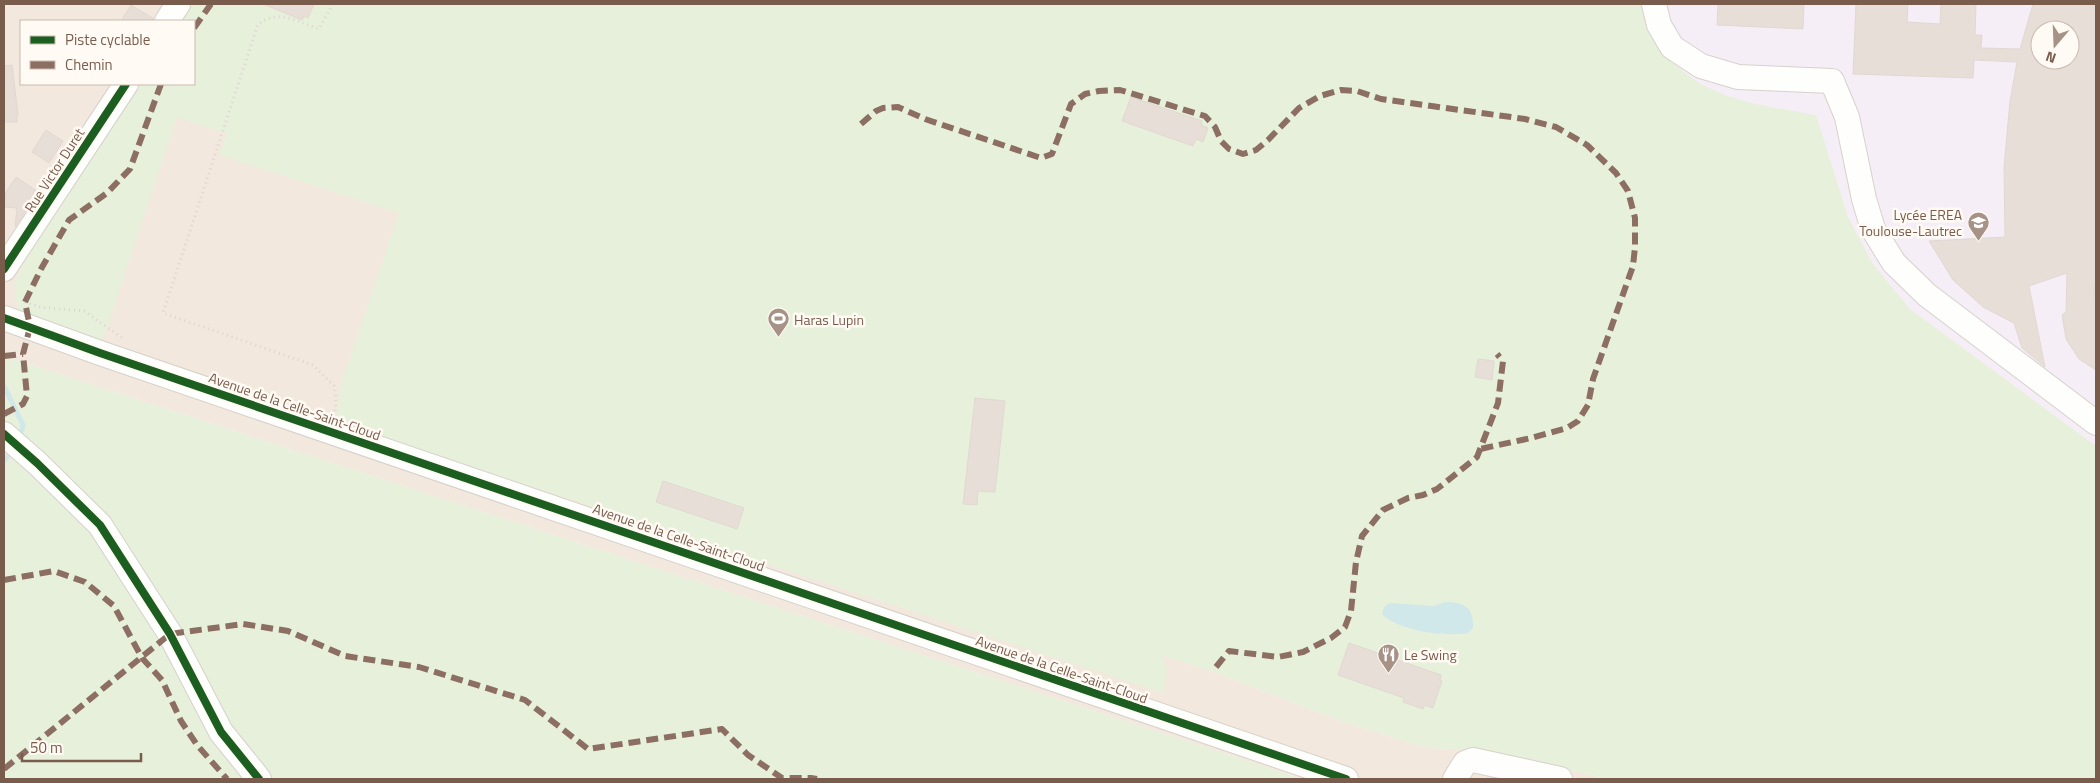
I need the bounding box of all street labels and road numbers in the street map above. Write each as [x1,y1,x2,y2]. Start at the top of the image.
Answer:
street label: Rue Victor Duret [19,124,89,216]
street label: Avenue de la Celle-Saint-Cloud [206,367,384,445]
street label: Avenue de la Celle-Saint-Cloud [590,498,768,576]
street label: Avenue de la Celle-Saint-Cloud [973,630,1151,708]

